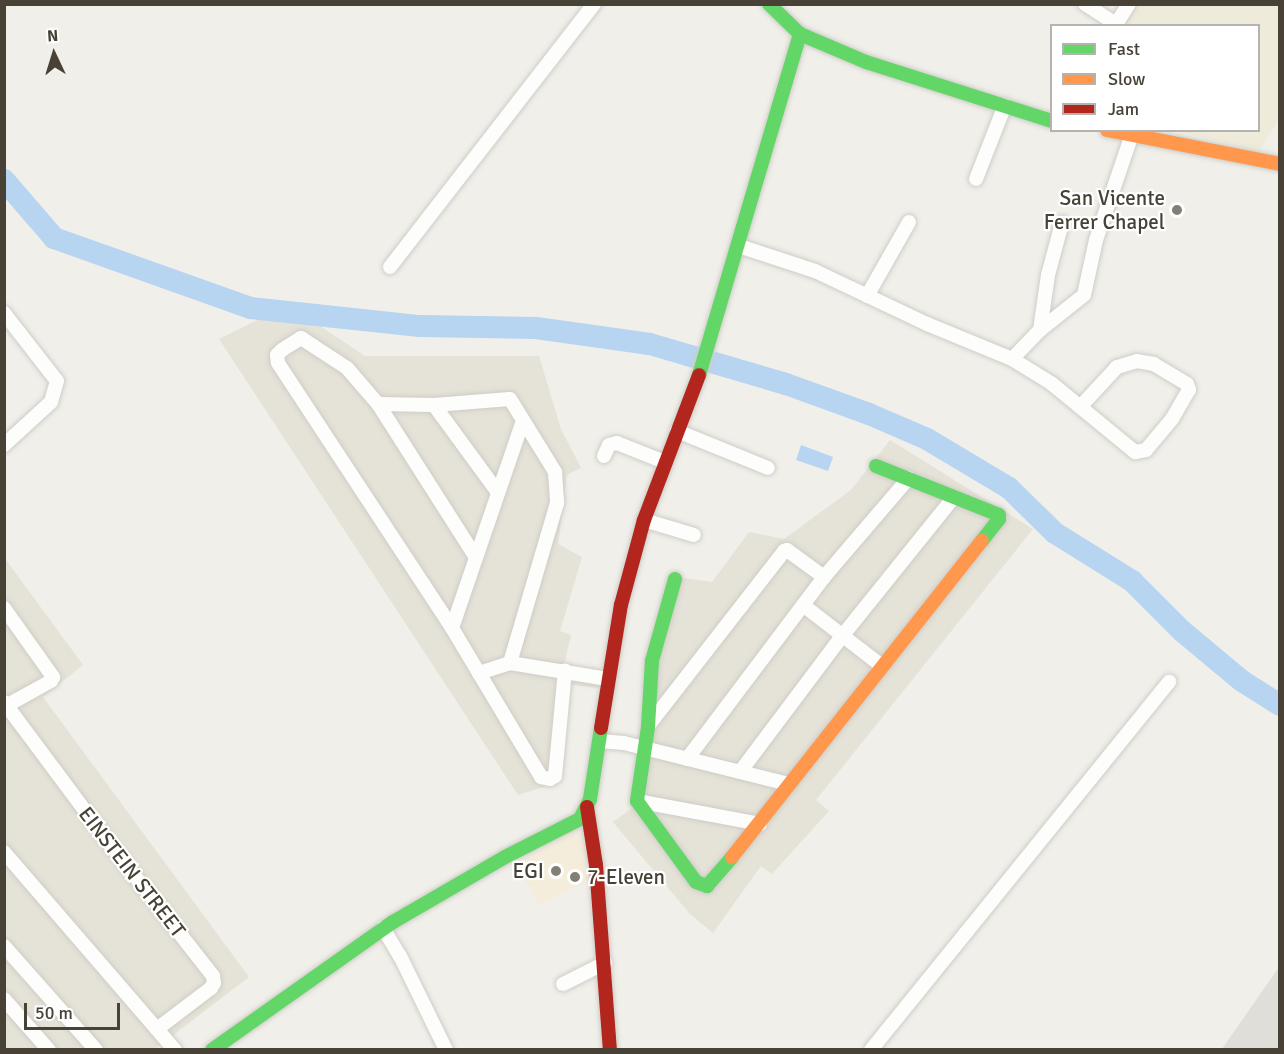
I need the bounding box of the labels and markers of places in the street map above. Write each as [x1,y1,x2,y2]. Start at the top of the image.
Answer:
place label: San Vicente Ferrer Chapel [1044,185,1165,235]
marker: San Vicente Ferrer Chapel [1170,203,1184,217]
place label: EGI [513,858,544,884]
marker: EGI [549,864,563,878]
place label: 7-Eleven [587,864,665,890]
marker: 7-Eleven [568,870,582,884]

